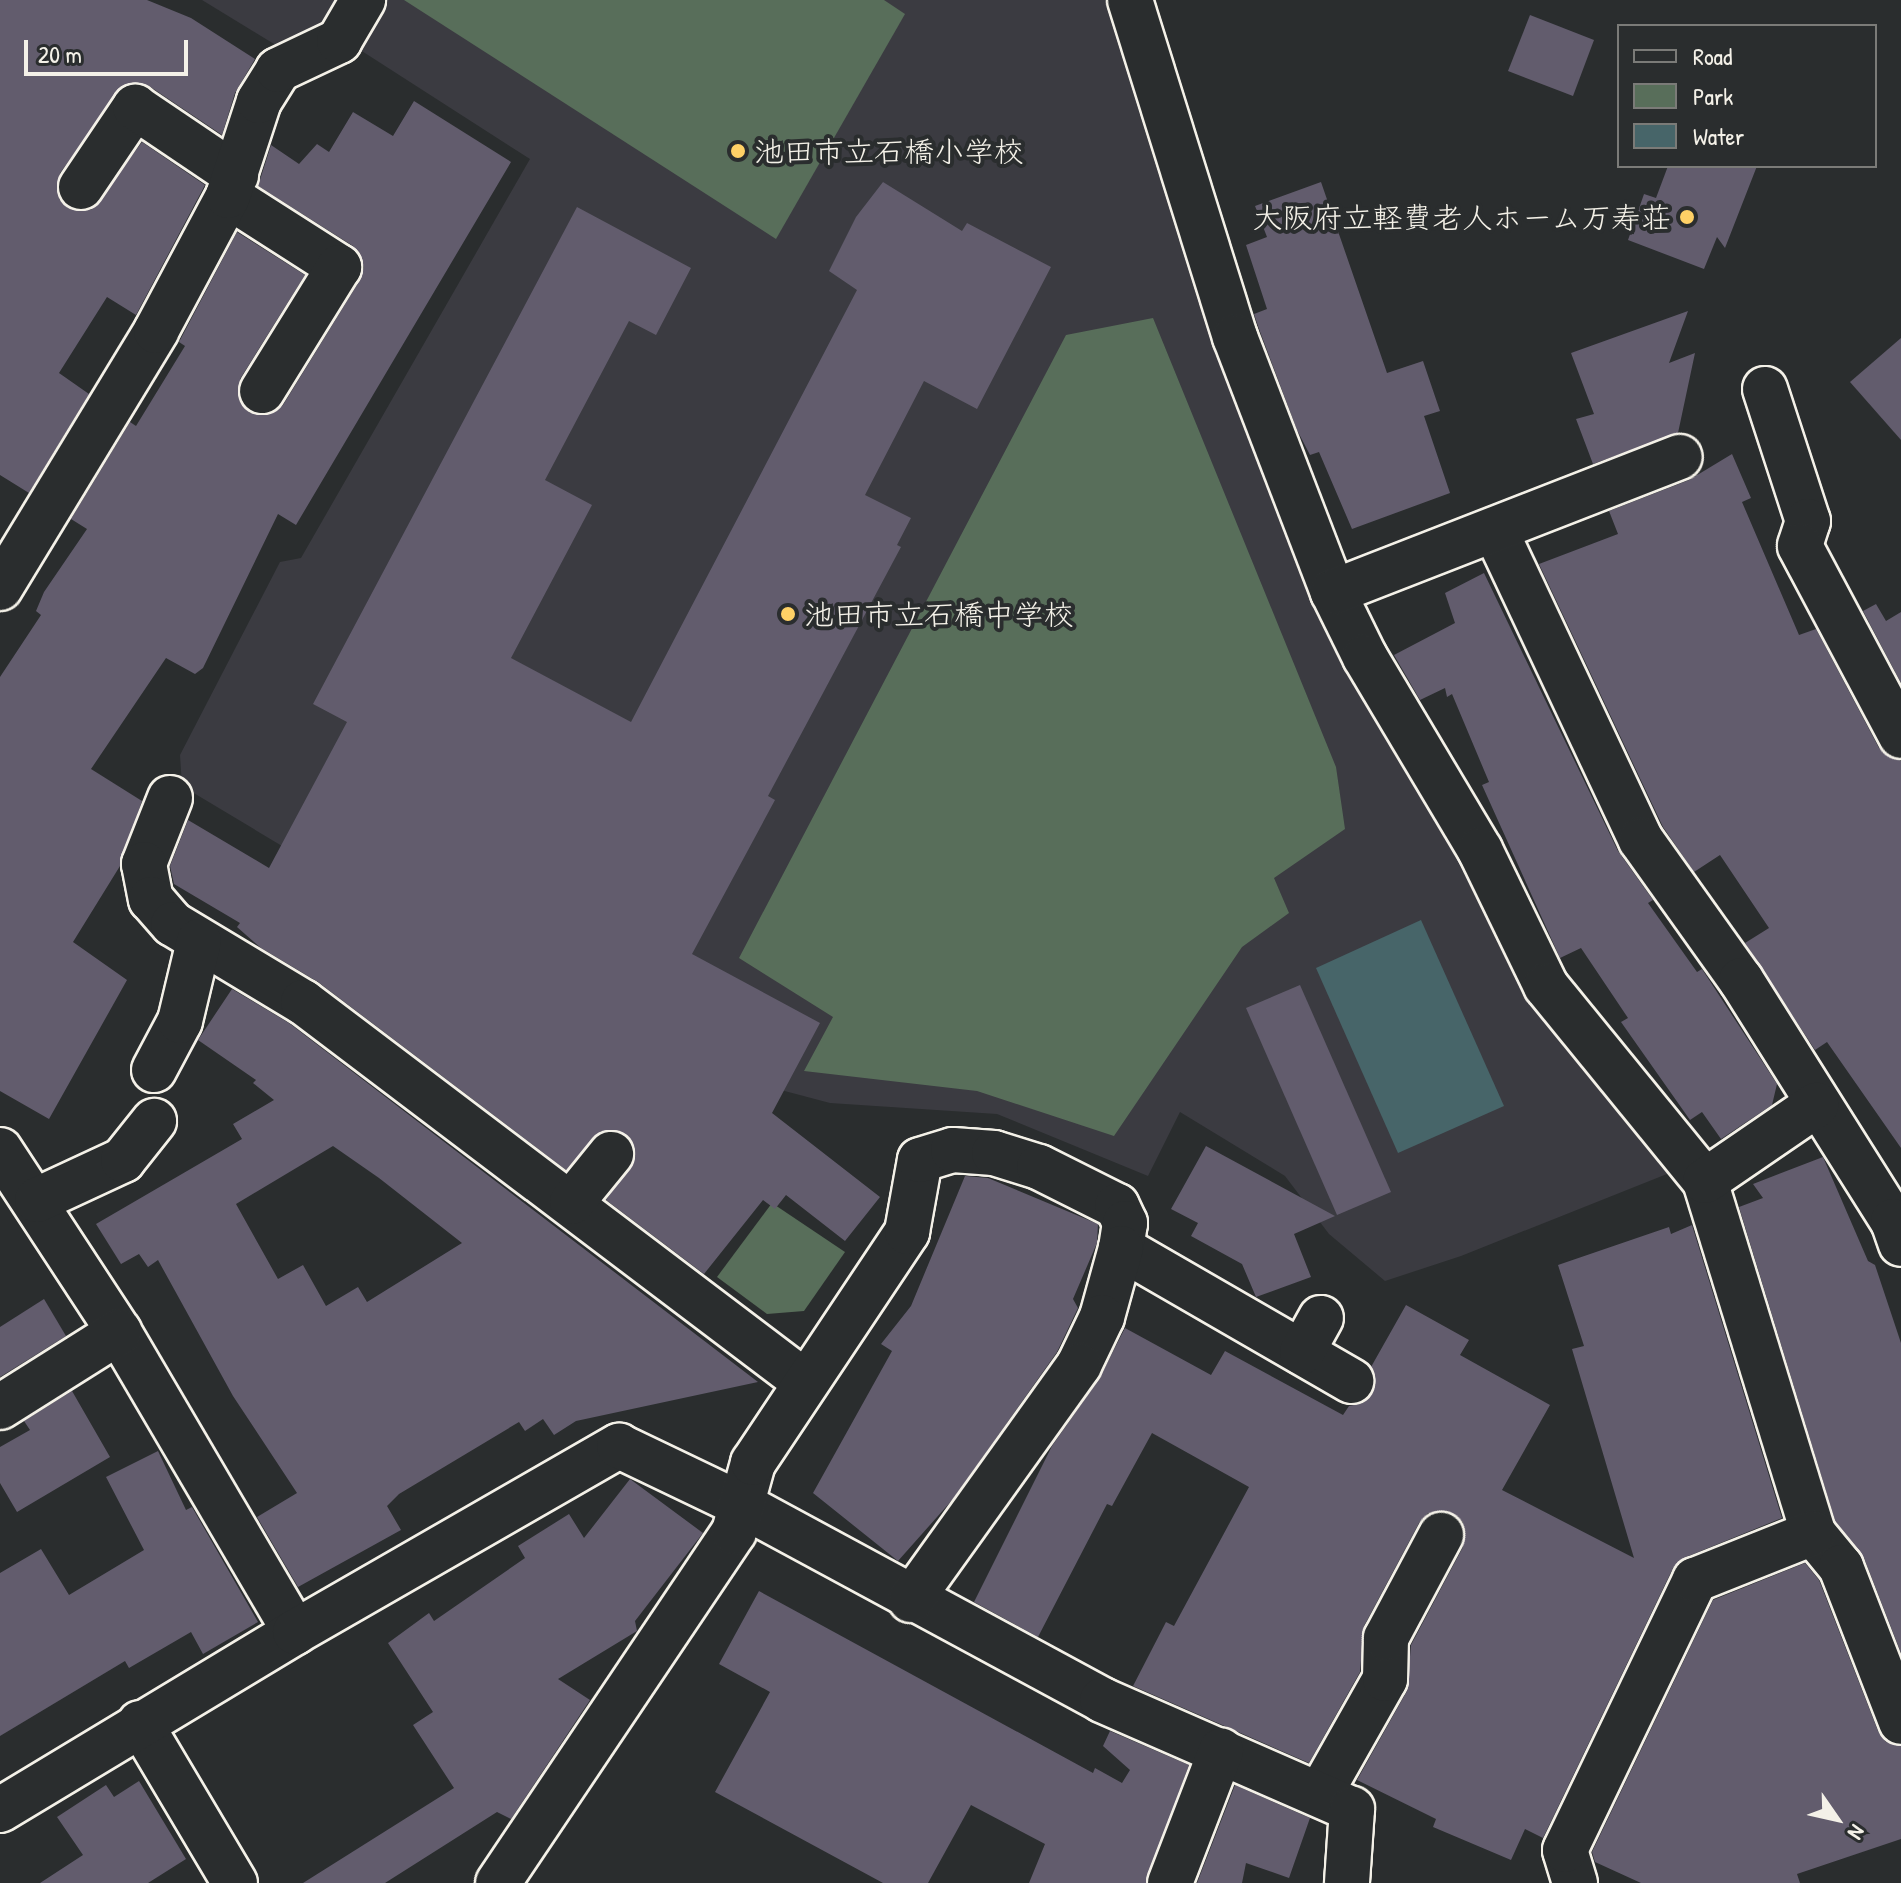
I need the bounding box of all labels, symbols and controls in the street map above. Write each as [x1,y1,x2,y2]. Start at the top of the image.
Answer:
scale bar [28,24,192,74]
legend [1617,24,1877,168]
text: 20 m [38,38,82,70]
text: Road [1693,40,1732,72]
text: Park [1693,80,1733,112]
text: Water [1693,120,1744,152]
place label: 池田市立石橋小学校 [754,133,1024,169]
marker: 池田市立石橋小学校 [729,142,747,160]
place label: 大阪府立軽費老人ホーム万寿荘 [1251,199,1671,235]
marker: 大阪府立軽費老人ホーム万寿荘 [1678,208,1696,226]
place label: 池田市立石橋中学校 [804,596,1074,632]
marker: 池田市立石橋中学校 [779,605,797,623]
north arrow [1797,1779,1877,1859]
text: N [1841,1819,1873,1846]

